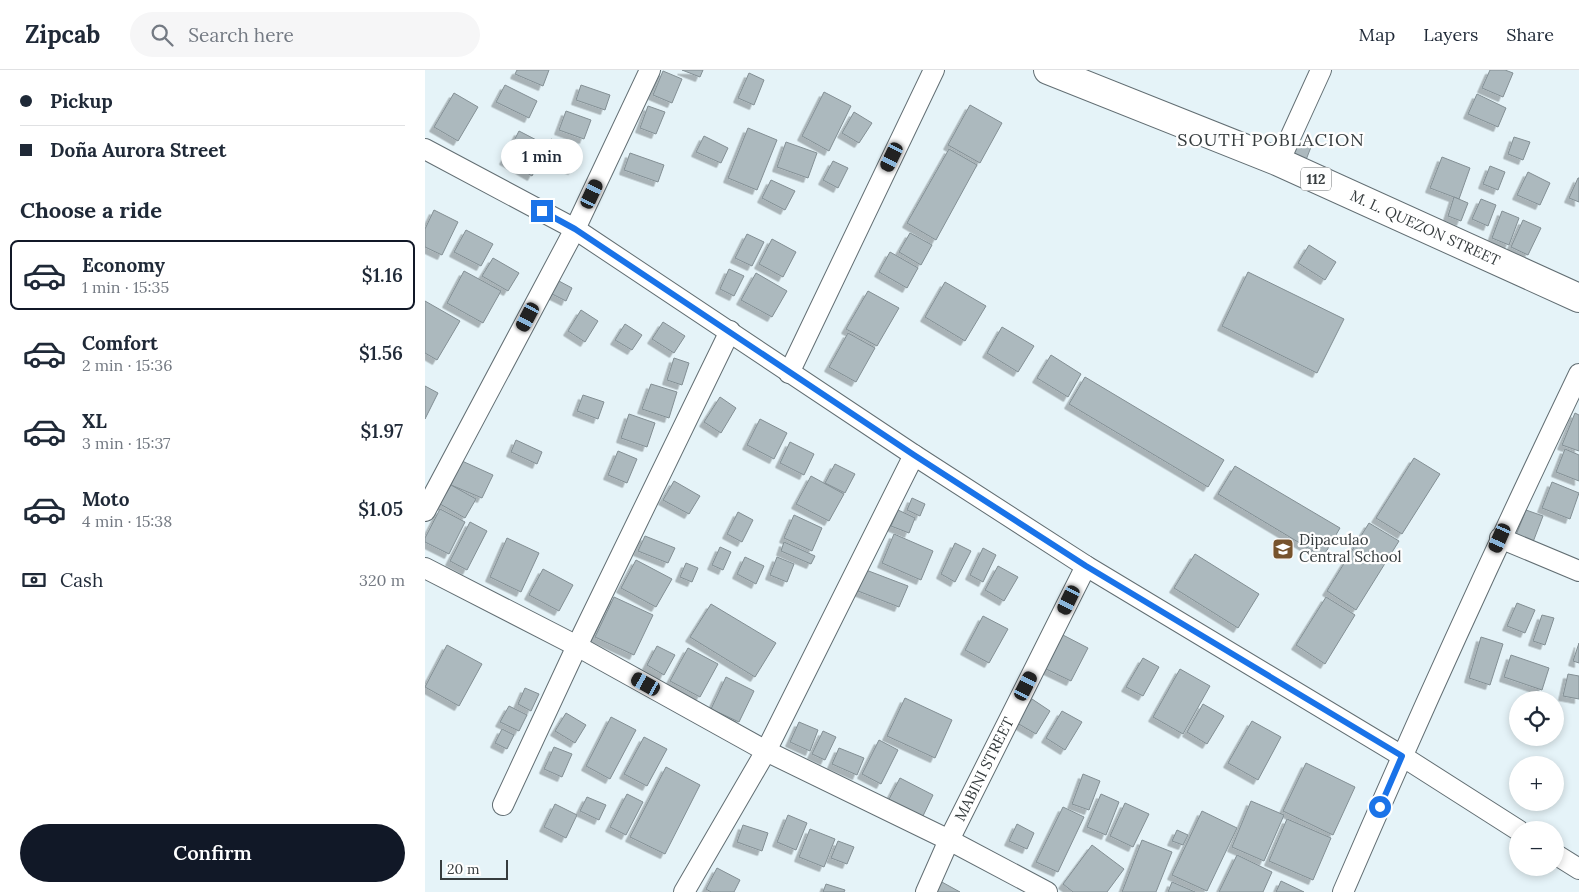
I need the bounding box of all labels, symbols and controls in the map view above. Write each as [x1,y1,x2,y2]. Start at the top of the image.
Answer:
search box [130,12,480,57]
text: Zipcab [25,19,100,50]
icon: search [148,21,176,49]
text: Search here [188,23,294,47]
text: Map [1359,23,1395,46]
text: Layers [1423,23,1478,46]
text: Share [1506,23,1554,46]
text: Pickup [50,89,113,113]
district label: SOUTH POBLACION [1177,128,1365,151]
text: Doña Aurora Street [50,138,226,162]
callout: 1 min [501,138,583,174]
car [878,140,905,174]
text: 1 min [522,146,562,166]
road number: 112 [1301,168,1331,190]
car [578,177,605,211]
street label: M. L. QUEZON STREET [1347,186,1503,270]
text: Choose a ride [20,196,162,224]
route end [531,200,553,222]
icon: car [22,253,67,298]
text: Economy [82,253,165,277]
text: $1.16 [362,263,403,287]
text: 1 min · 15:35 [82,277,169,297]
car [514,300,541,334]
icon: car [22,331,67,376]
text: Comfort [82,331,158,355]
text: $1.56 [359,341,403,365]
text: 2 min · 15:36 [82,355,172,375]
icon: car [22,409,67,454]
text: XL [82,409,107,433]
text: $1.97 [361,419,403,443]
text: 3 min · 15:37 [82,433,171,453]
icon: car [22,487,67,532]
text: Moto [82,487,129,511]
text: $1.05 [358,497,403,521]
text: 4 min · 15:38 [82,511,172,531]
car [1487,521,1512,555]
place label: Dipaculao Central School [1299,530,1402,566]
school or university icon: Dipaculao Central School [1271,537,1295,561]
icon: cash [20,566,48,594]
text: Cash [60,568,103,592]
text: 320 m [359,570,405,590]
car [1055,583,1082,617]
car [1012,669,1039,703]
car [629,670,662,698]
map controls [1509,691,1564,876]
button: locate [1509,691,1564,746]
street label: MABINI STREET [950,714,1018,824]
button: + [1509,756,1564,811]
route start [1369,796,1391,818]
button: − [1509,821,1564,876]
button: Confirm [20,824,405,882]
scale bar [440,857,507,880]
text: 20 m [447,860,479,878]

